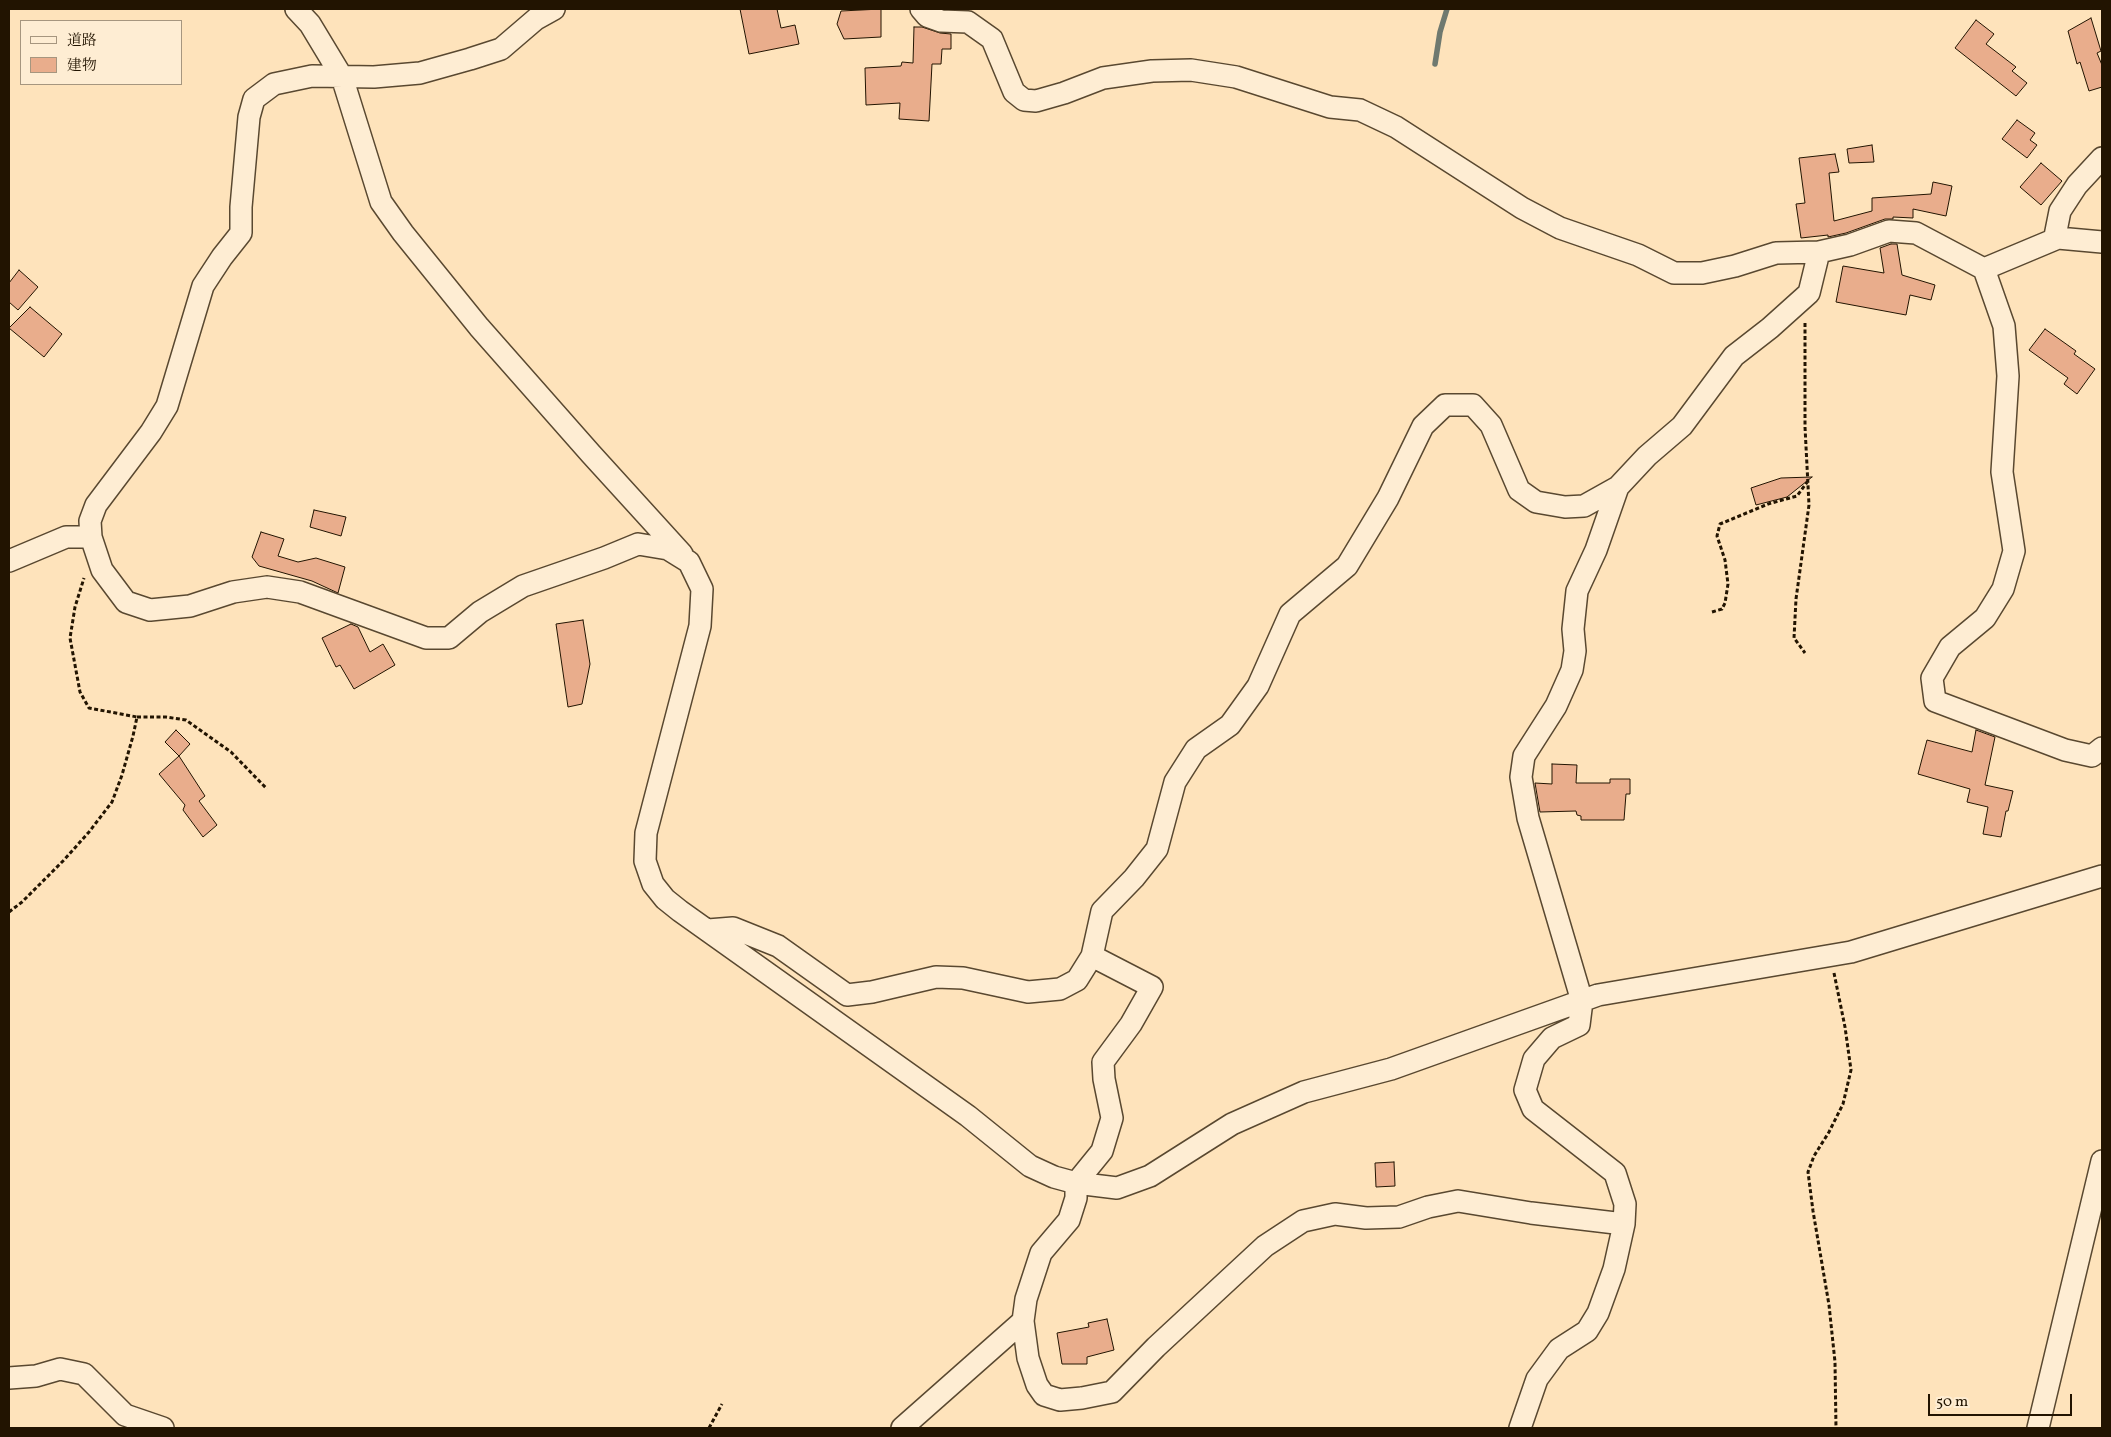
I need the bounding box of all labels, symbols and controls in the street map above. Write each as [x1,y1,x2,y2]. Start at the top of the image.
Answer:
legend [20,20,182,85]
text: 道路 [67,31,97,52]
text: 建物 [67,56,97,77]
scale bar [1931,1384,2075,1416]
text: 50 m [1936,1392,1968,1413]

